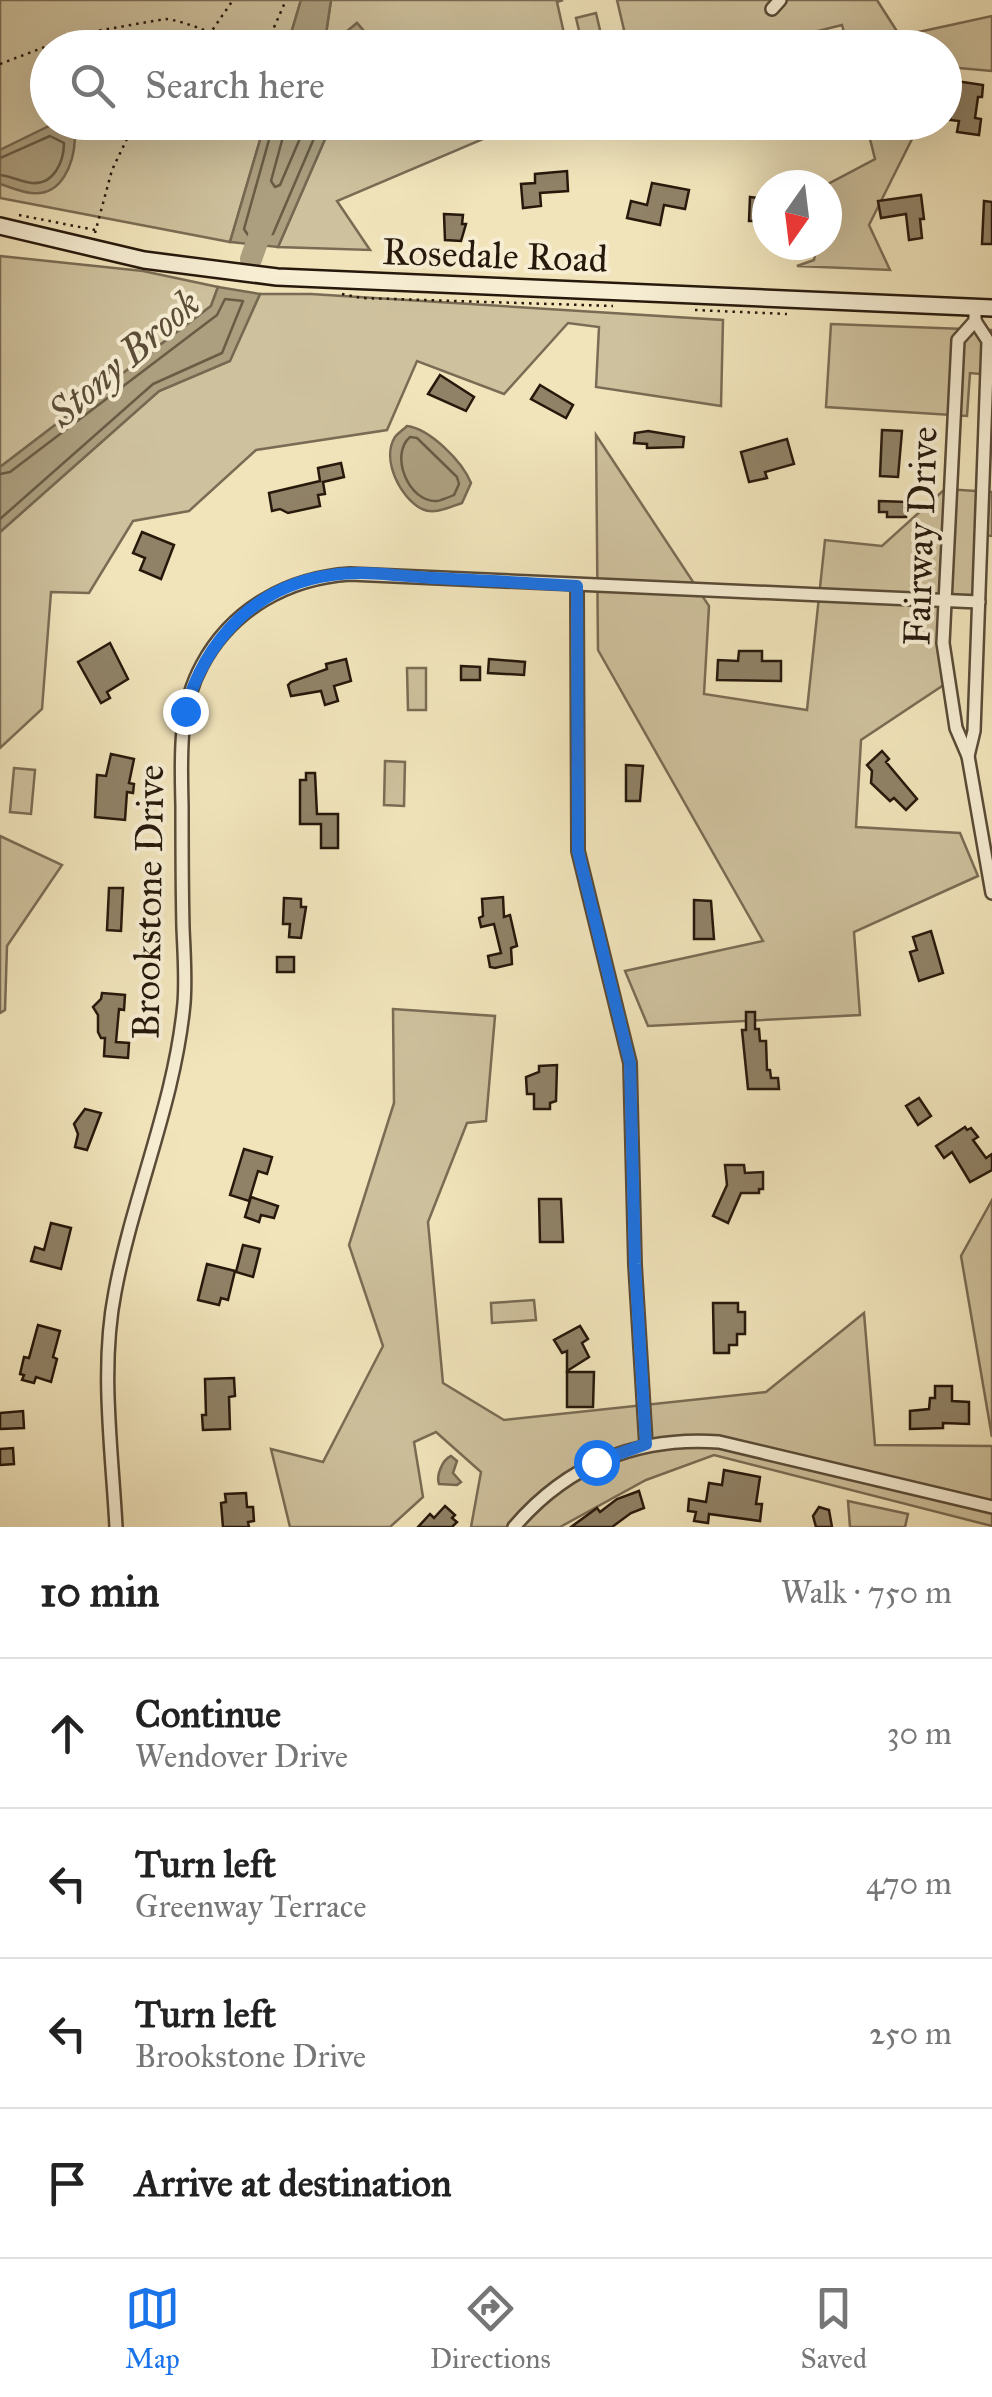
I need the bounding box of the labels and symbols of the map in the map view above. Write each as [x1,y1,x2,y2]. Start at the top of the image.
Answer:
north arrow [752,170,842,260]
street label: Rosedale Road [381,228,609,282]
water label: Stony Brook [37,279,210,438]
street label: Fairway Drive [893,426,947,646]
route end [163,689,209,735]
street label: Brookstone Drive [123,764,173,1040]
route start [574,1440,620,1486]

